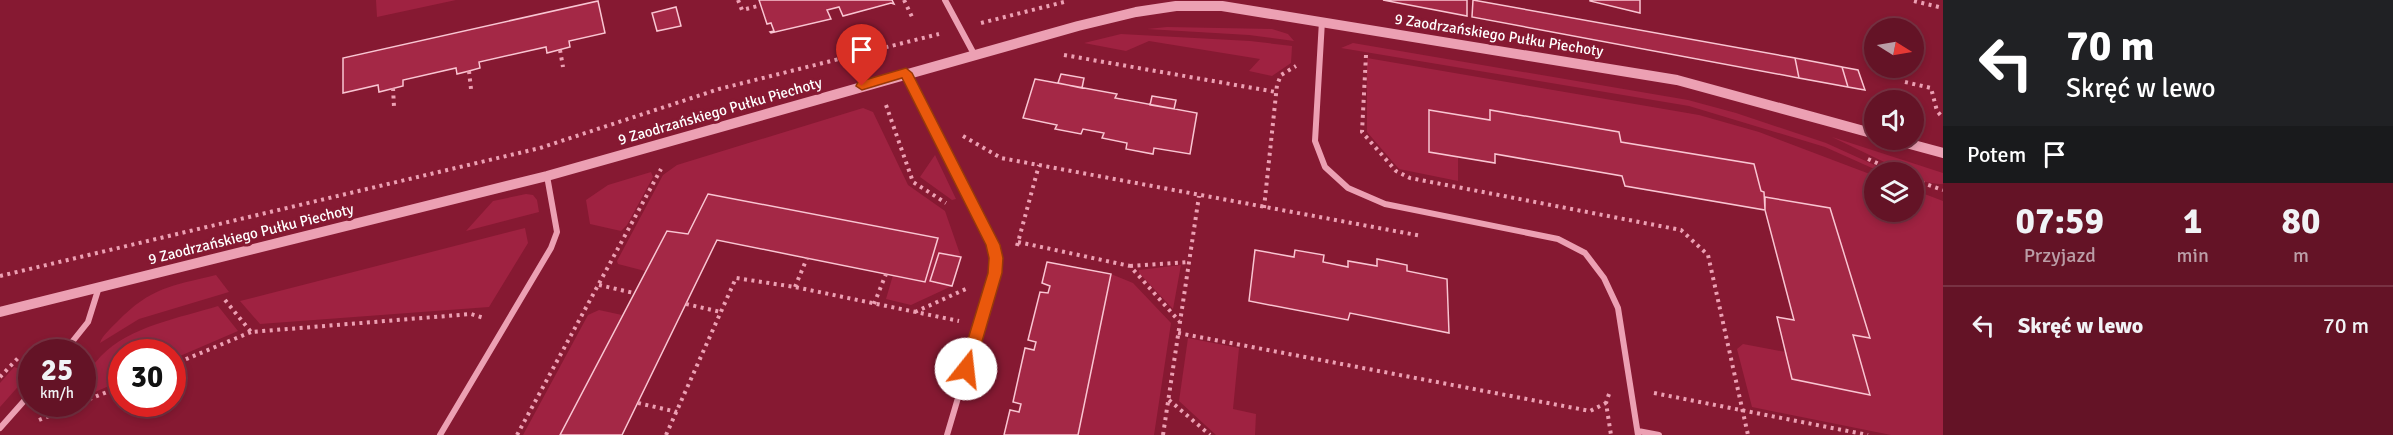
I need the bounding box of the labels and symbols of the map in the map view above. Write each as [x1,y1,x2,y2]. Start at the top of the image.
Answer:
street label: 9 Zaodrzańskiego Pułku Piechoty [1393,10,1605,60]
north arrow [1864,18,1924,78]
pin [836,24,887,86]
street label: 9 Zaodrzańskiego Pułku Piechoty [616,73,824,149]
street label: 9 Zaodrzańskiego Pułku Piechoty [146,200,356,268]
position arrow [934,337,998,401]
speed limit sign: 30 [108,339,186,417]

